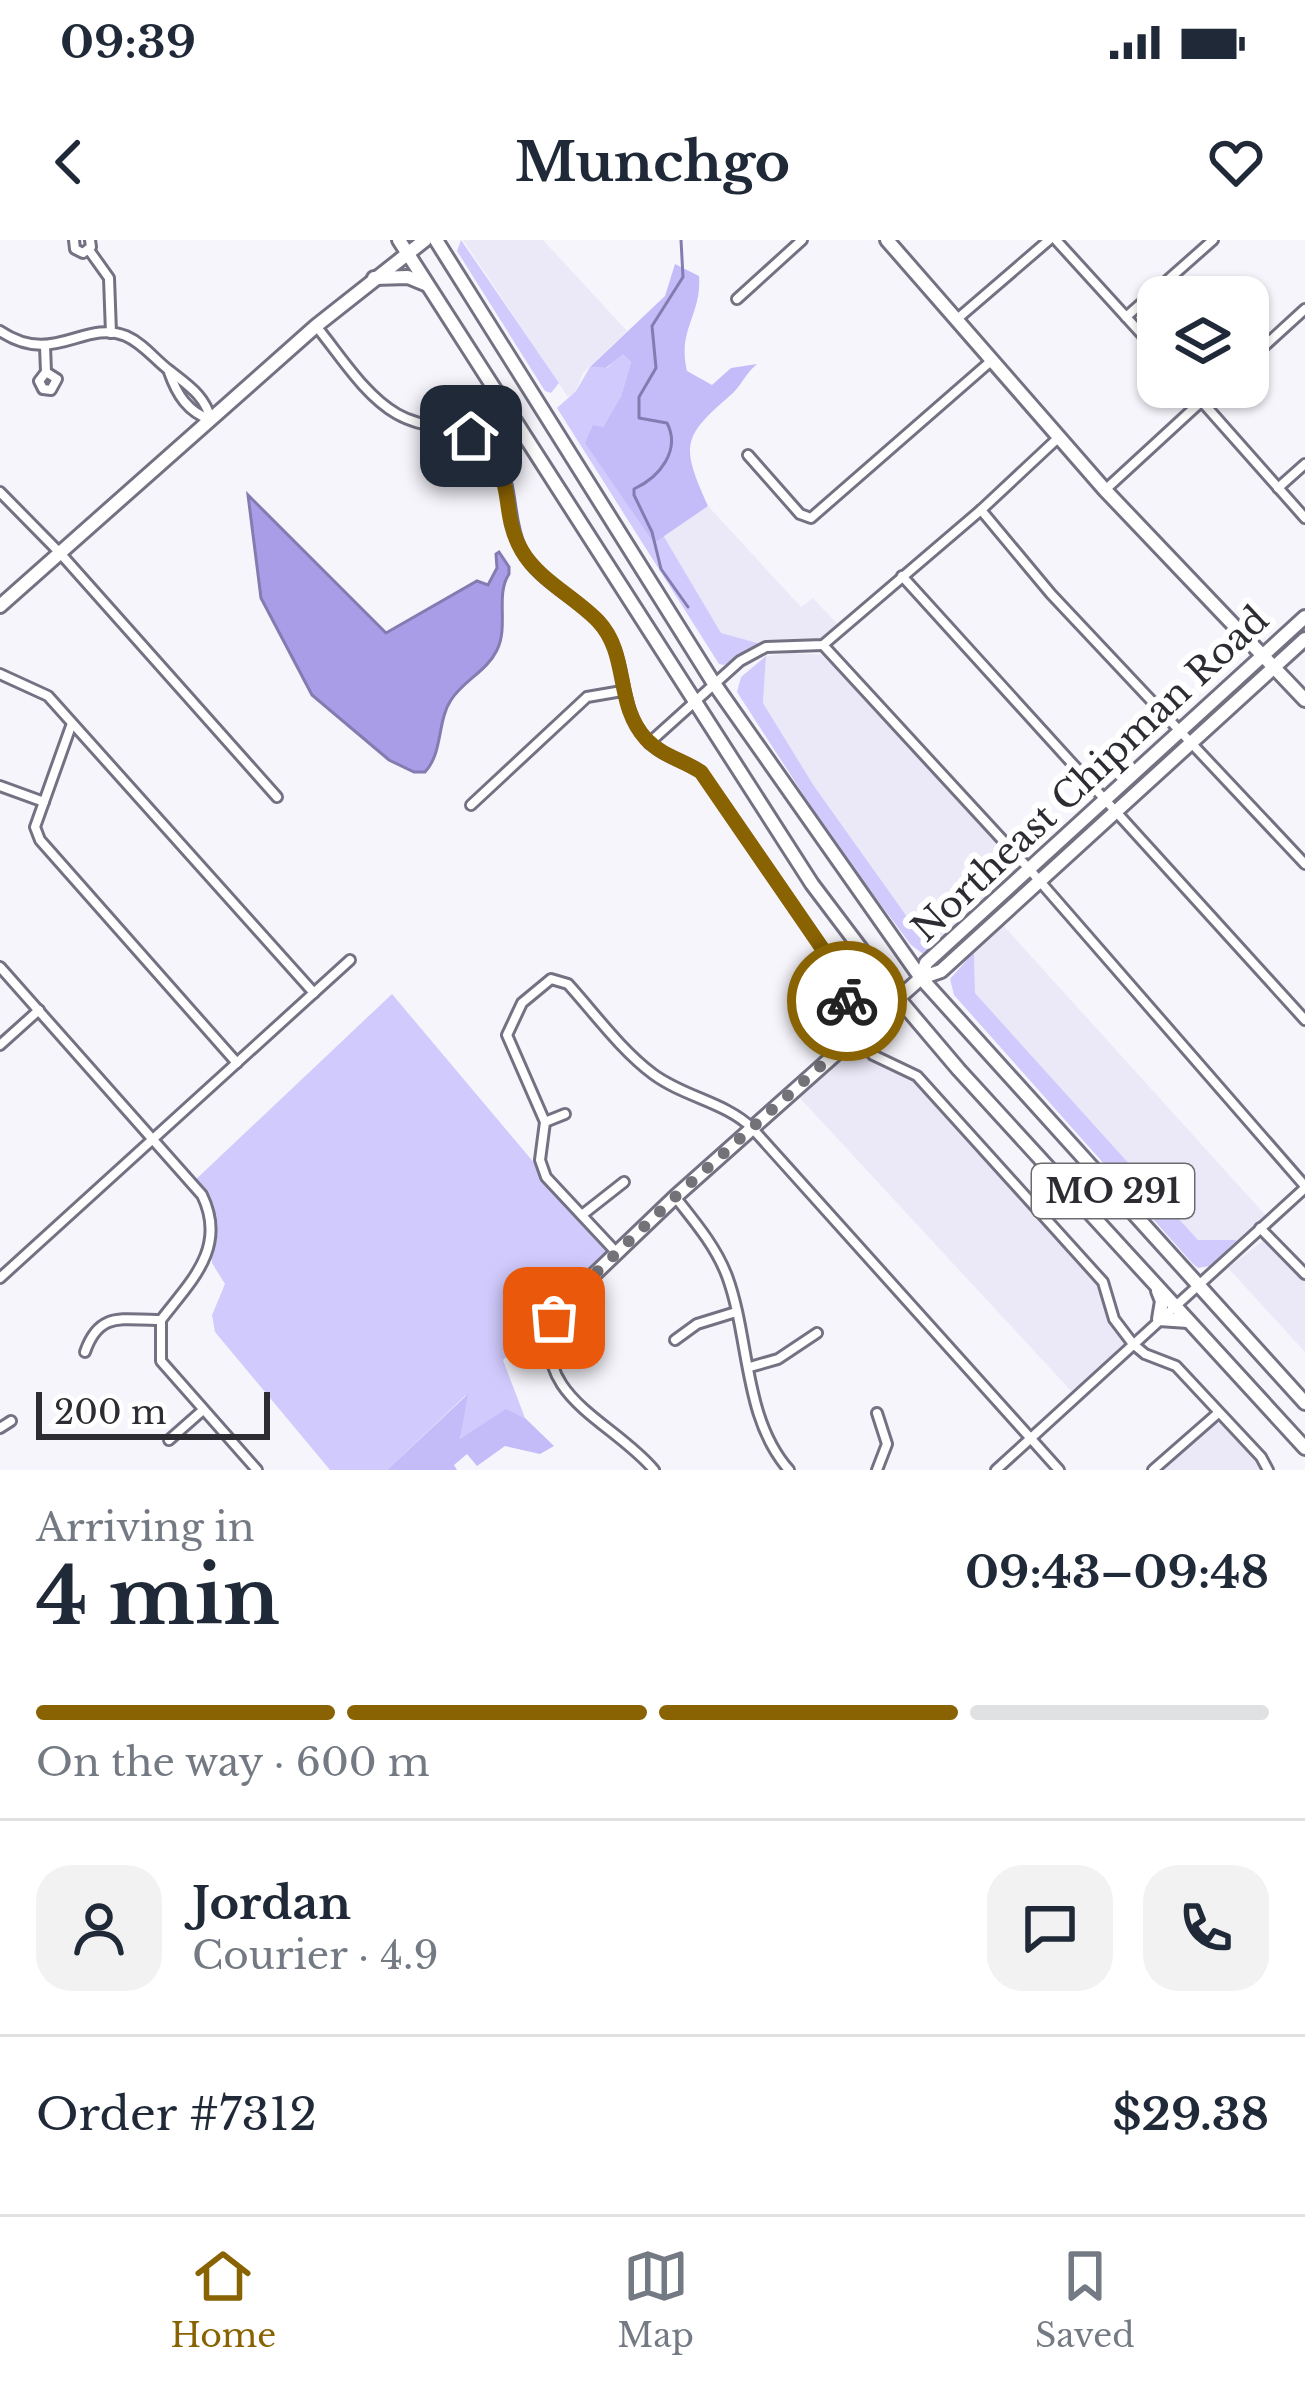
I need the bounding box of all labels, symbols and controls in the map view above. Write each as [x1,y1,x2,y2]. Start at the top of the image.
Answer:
text: 09:39 [60,14,196,70]
icon: back [36,129,102,195]
text: Munchgo [515,129,790,196]
icon: heart [1203,129,1269,195]
map controls [1137,276,1269,408]
button: layers [1137,276,1269,408]
pin [420,385,522,487]
icon: home [438,403,504,469]
street label: Northeast Chipman Road [902,597,1278,951]
courier [787,941,907,1061]
icon: bike [814,968,880,1034]
road number: MO 291 [1032,1164,1194,1218]
pin [503,1267,605,1369]
icon: bag [521,1285,587,1351]
scale bar [36,1386,270,1439]
text: 200 m [54,1392,166,1433]
text: Arriving in [36,1503,255,1552]
text: 09:43–09:48 [965,1544,1269,1600]
text: 4 min [36,1548,280,1645]
text: On the way · 600 m [36,1738,430,1787]
button: person [36,1865,162,1991]
button: chat [987,1865,1113,1991]
button: phone [1143,1865,1269,1991]
text: Jordan [192,1875,351,1931]
text: Courier · 4.9 [192,1931,438,1980]
text: Order #7312 [36,2086,317,2142]
text: $29.38 [1113,2086,1269,2142]
tab: Home [171,2243,276,2356]
tab: Map [617,2243,694,2356]
tab: Saved [1035,2243,1134,2356]

